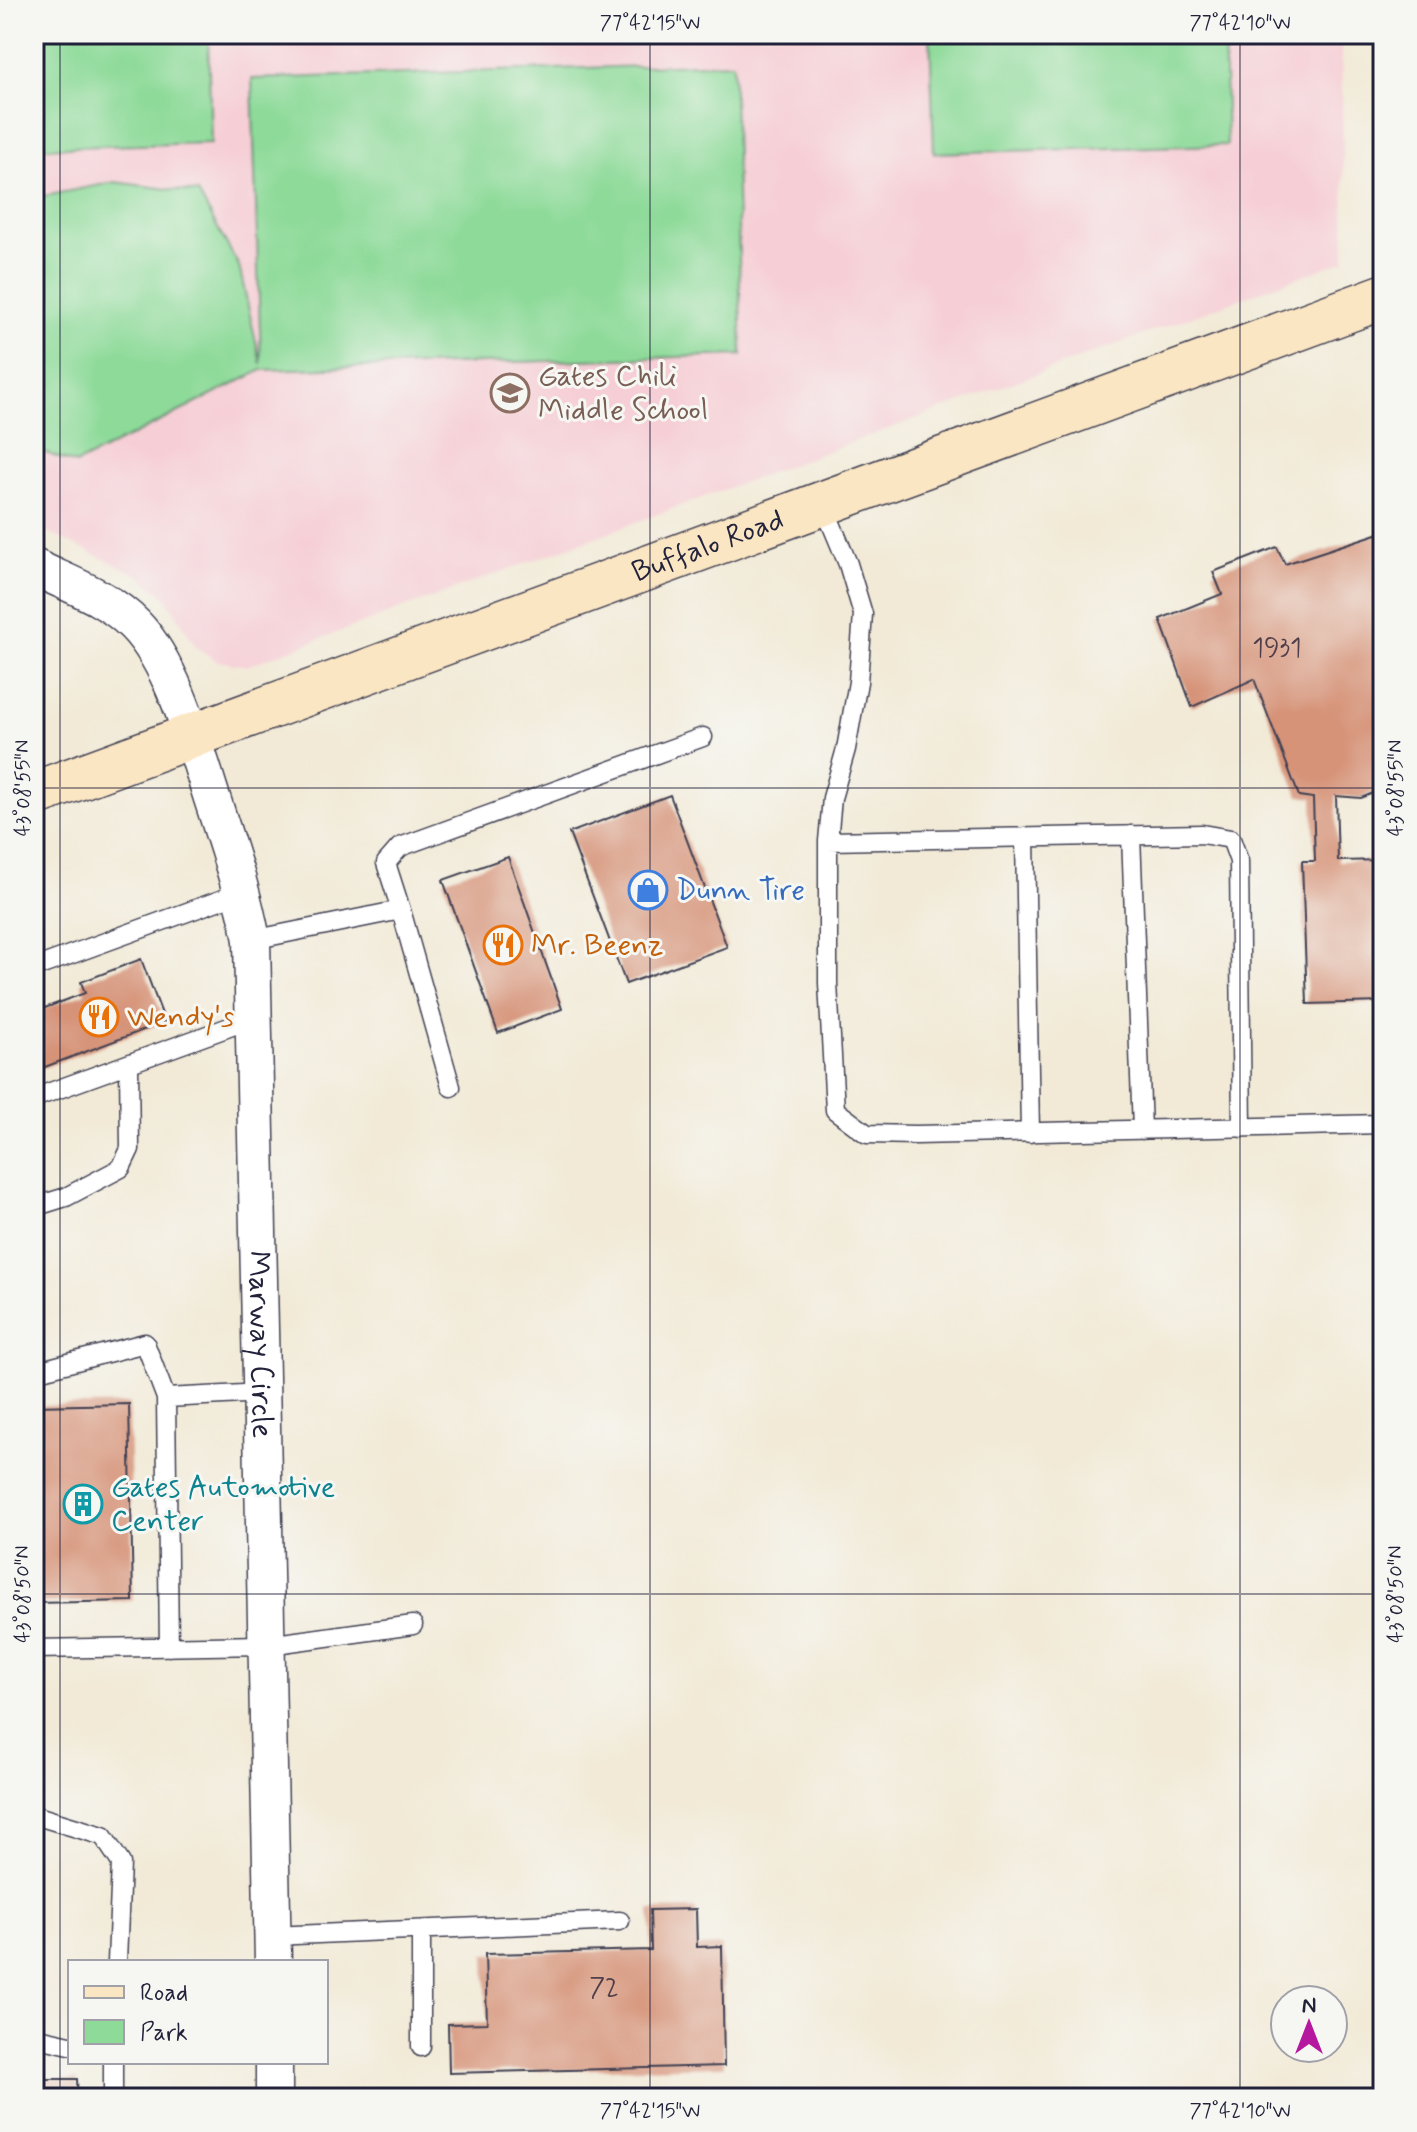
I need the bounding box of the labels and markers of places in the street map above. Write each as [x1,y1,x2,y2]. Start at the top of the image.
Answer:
place label: Gates Chili Middle School [538,357,708,430]
school or university icon: Gates Chili Middle School [489,372,531,414]
shop icon: Dunn Tire [627,869,669,911]
place label: Dunn Tire [676,871,805,910]
restaurant icon: Mr. Beenz [482,924,524,966]
place label: Mr. Beenz [531,926,663,965]
restaurant icon: Wendy's [78,996,120,1038]
place label: Wendy's [127,998,234,1037]
place label: Gates Automotive Center [111,1468,335,1541]
building icon: Gates Automotive Center [62,1483,104,1525]

